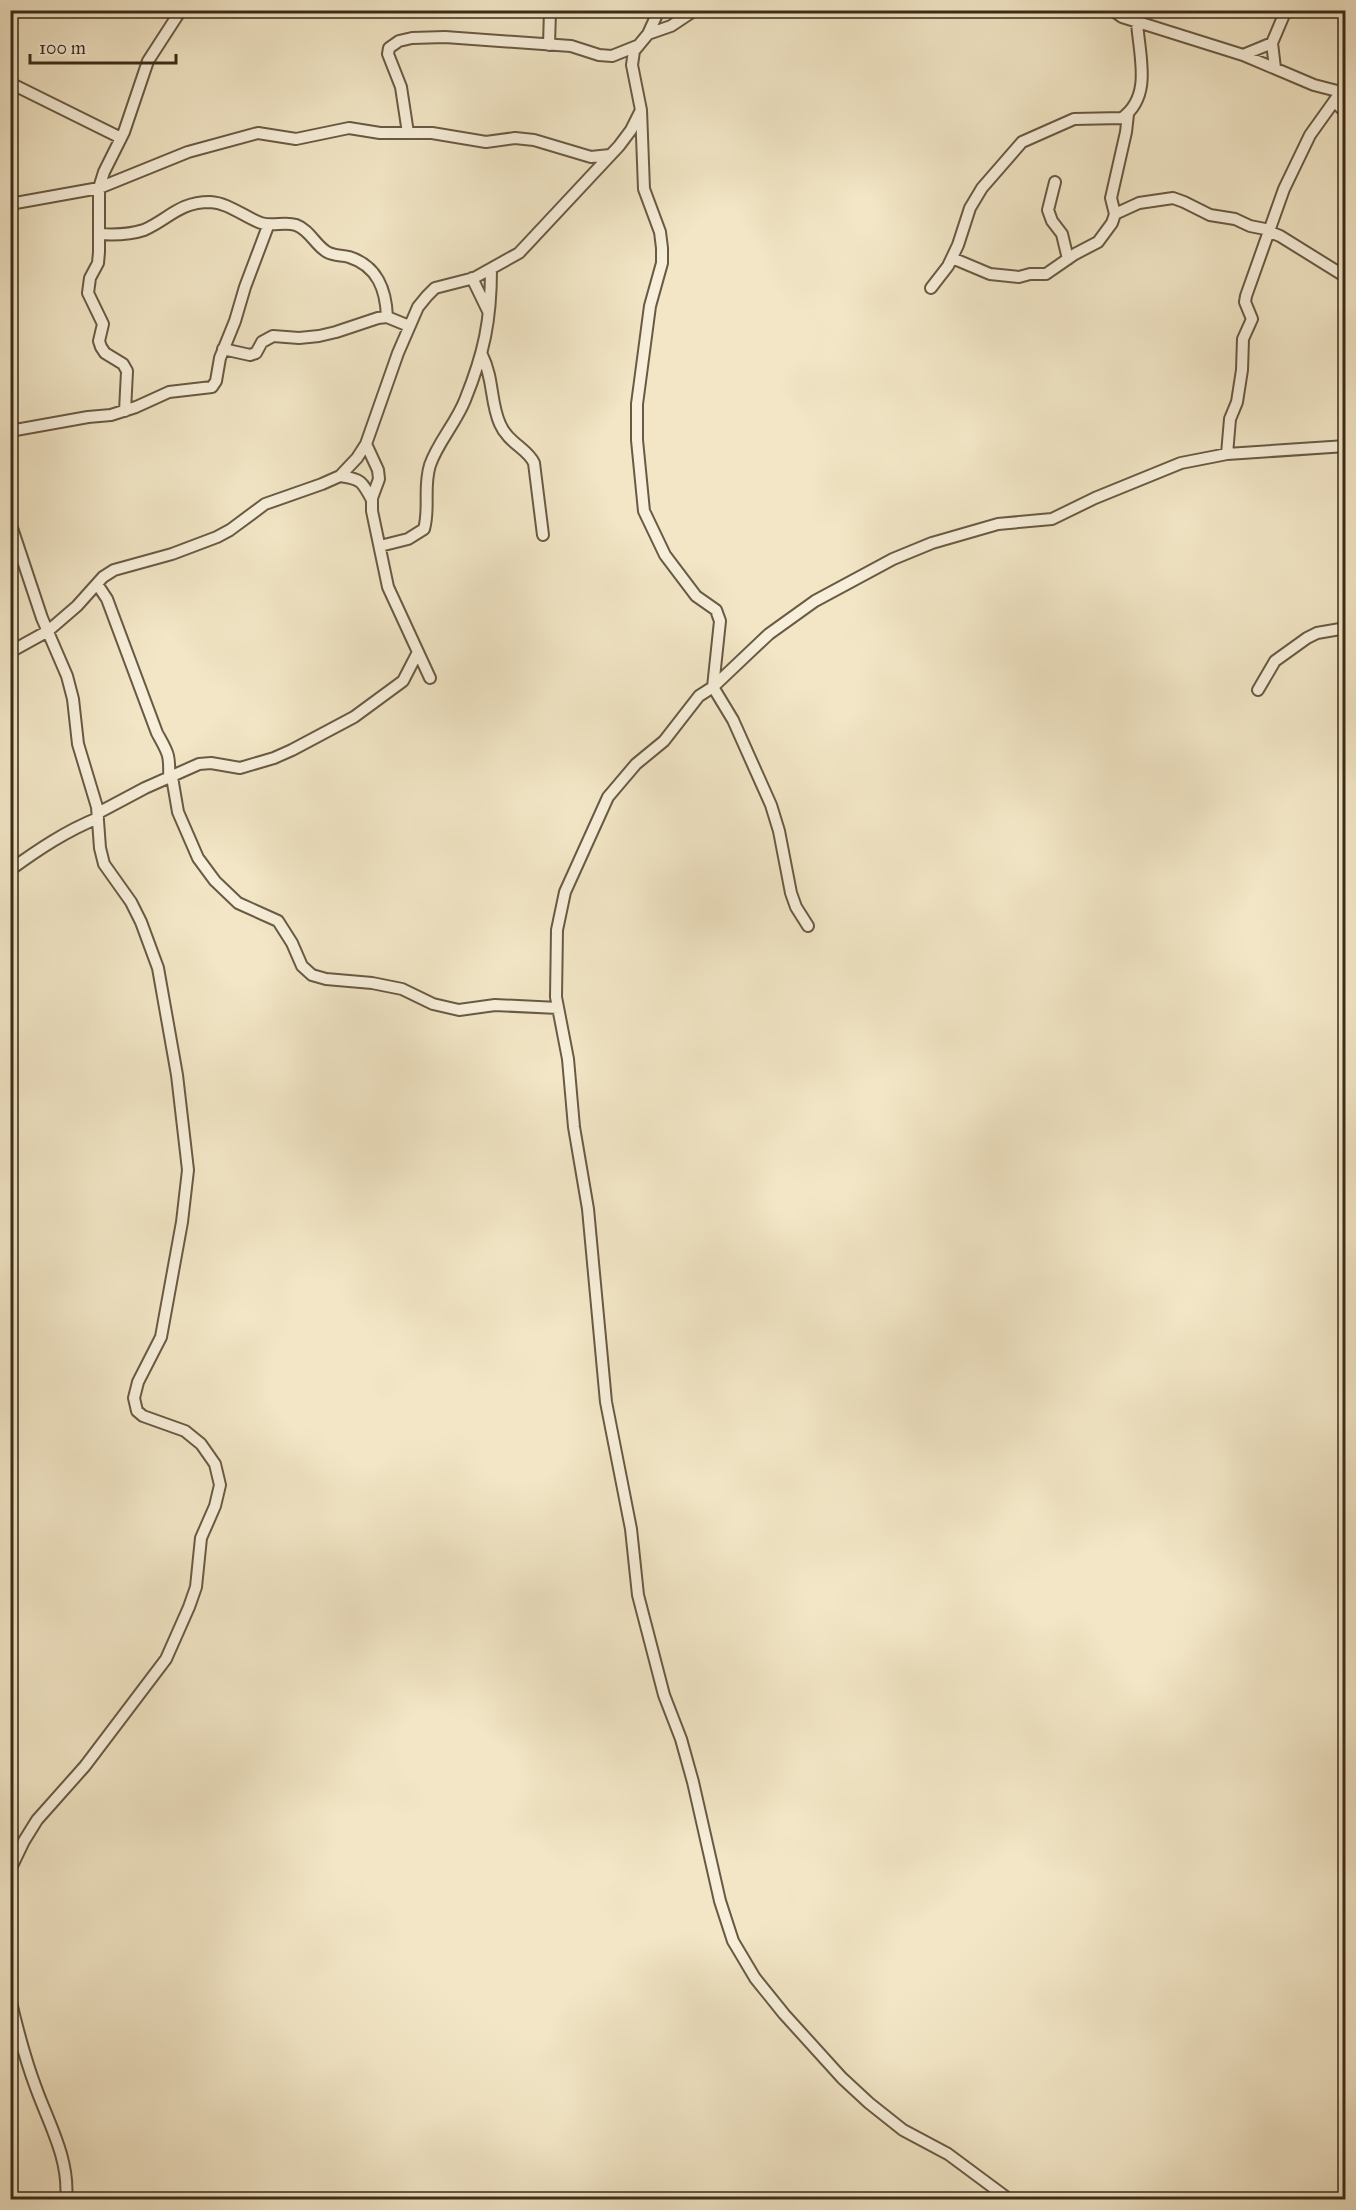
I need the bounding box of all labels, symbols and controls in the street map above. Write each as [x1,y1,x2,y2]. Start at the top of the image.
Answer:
scale bar [30,27,176,65]
text: 100 m [39,37,86,59]

